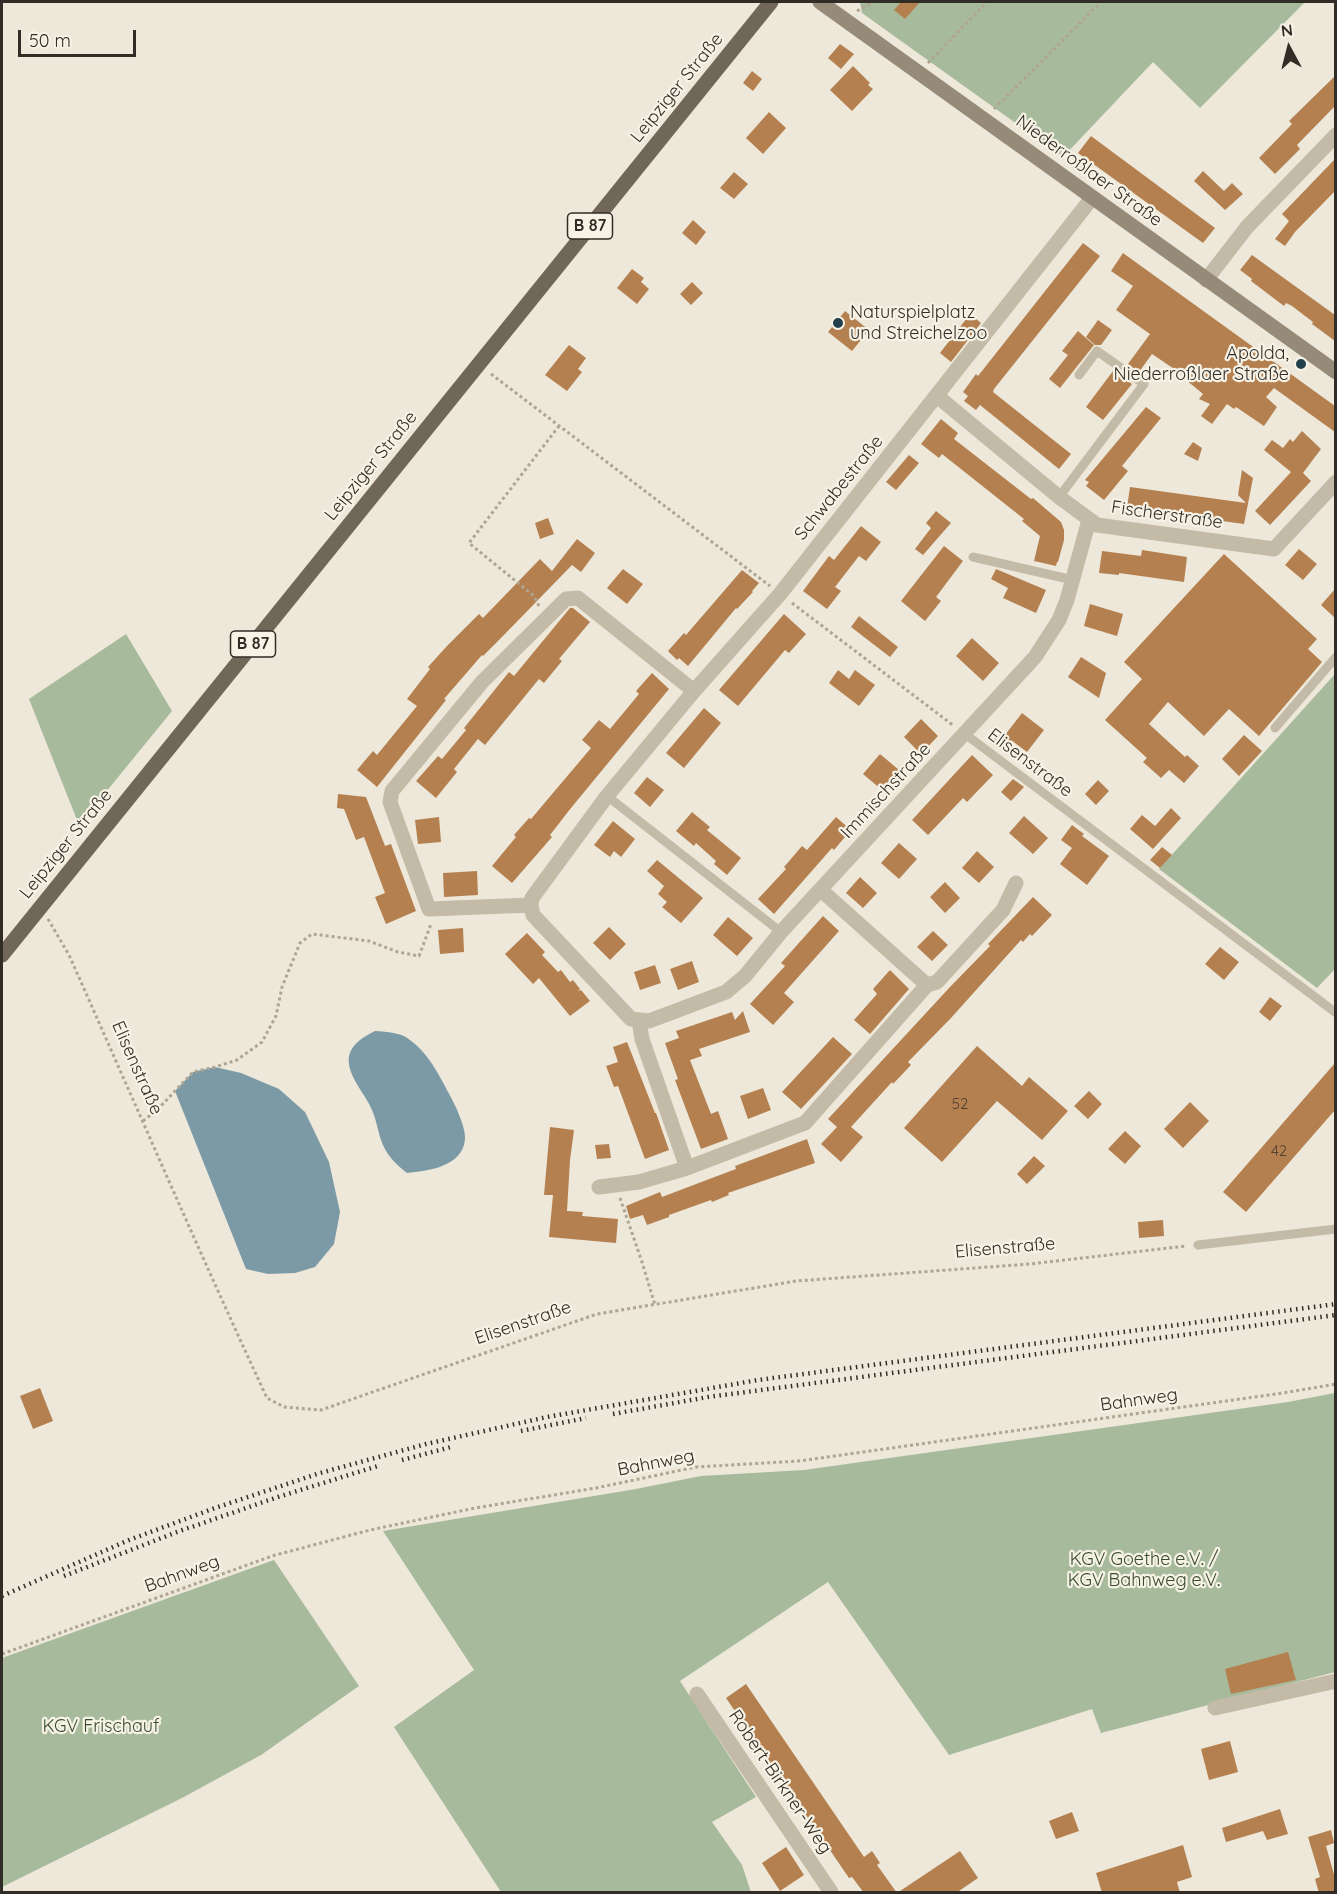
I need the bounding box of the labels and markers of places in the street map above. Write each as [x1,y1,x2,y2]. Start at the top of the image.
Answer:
place label: Naturspielplatz und Streichelzoo [850,302,987,344]
marker: Naturspielplatz und Streichelzoo [831,316,845,330]
place label: Apolda, Niederroßlaer Straße [1114,343,1289,386]
marker: Apolda, Niederroßlaer Straße [1294,357,1308,371]

